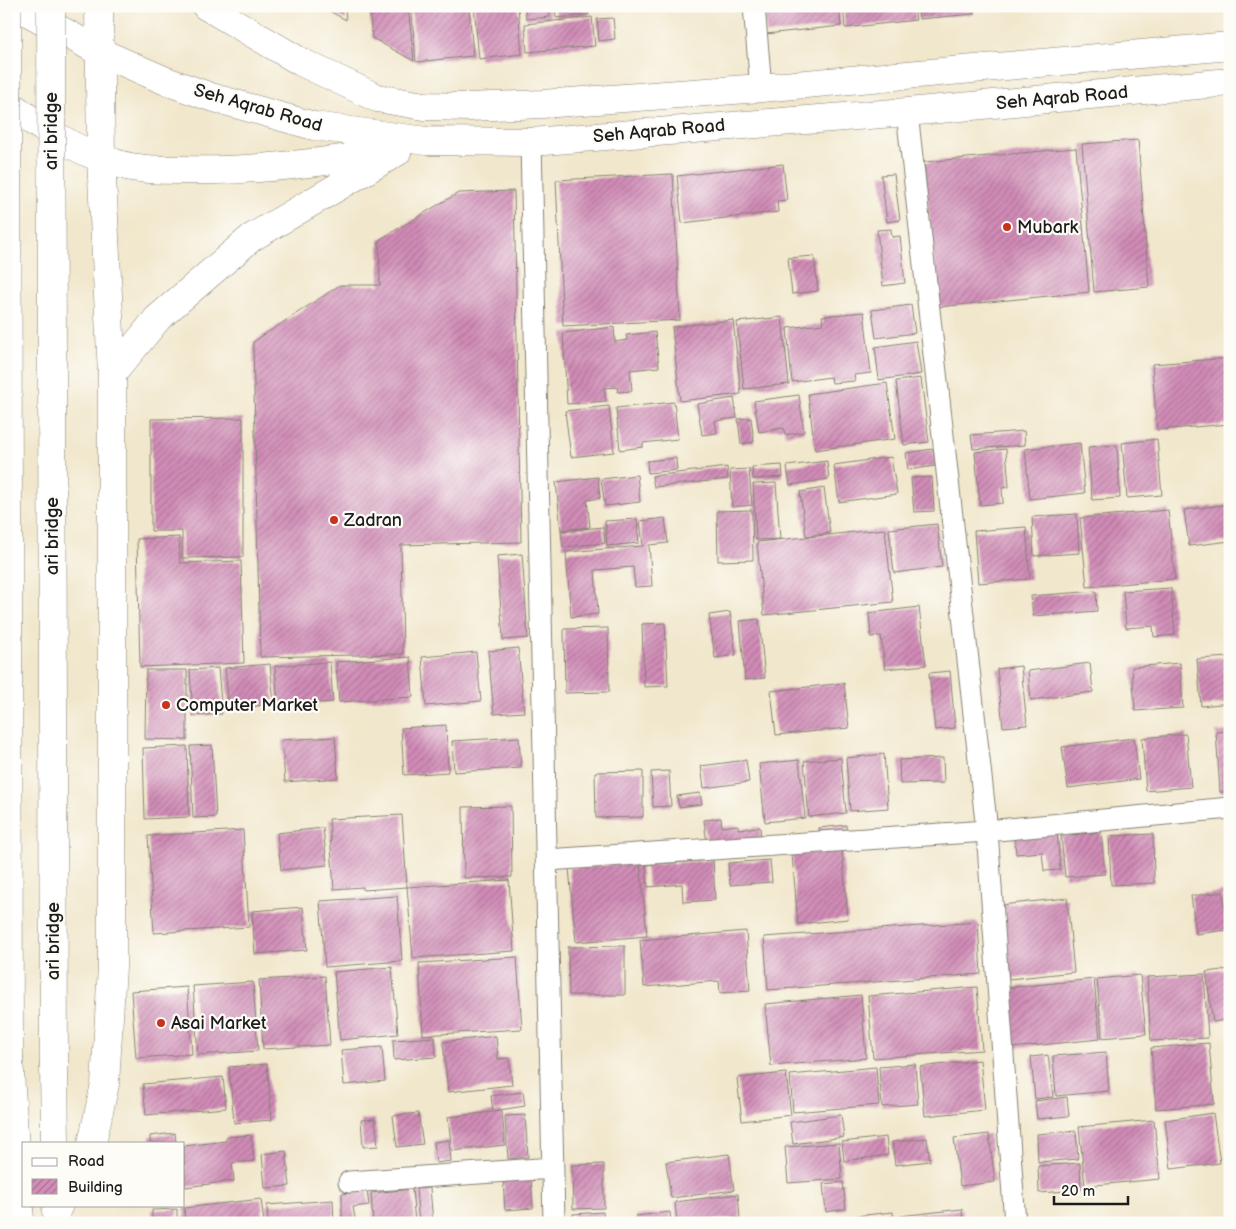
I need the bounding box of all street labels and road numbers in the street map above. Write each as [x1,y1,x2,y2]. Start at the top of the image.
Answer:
street label: Seh Aqrab Road [191,80,325,136]
street label: Seh Aqrab Road [995,82,1129,114]
street label: ari bridge [41,92,62,170]
street label: Seh Aqrab Road [592,115,726,147]
street label: ari bridge [42,497,63,575]
street label: ari bridge [43,902,64,980]

